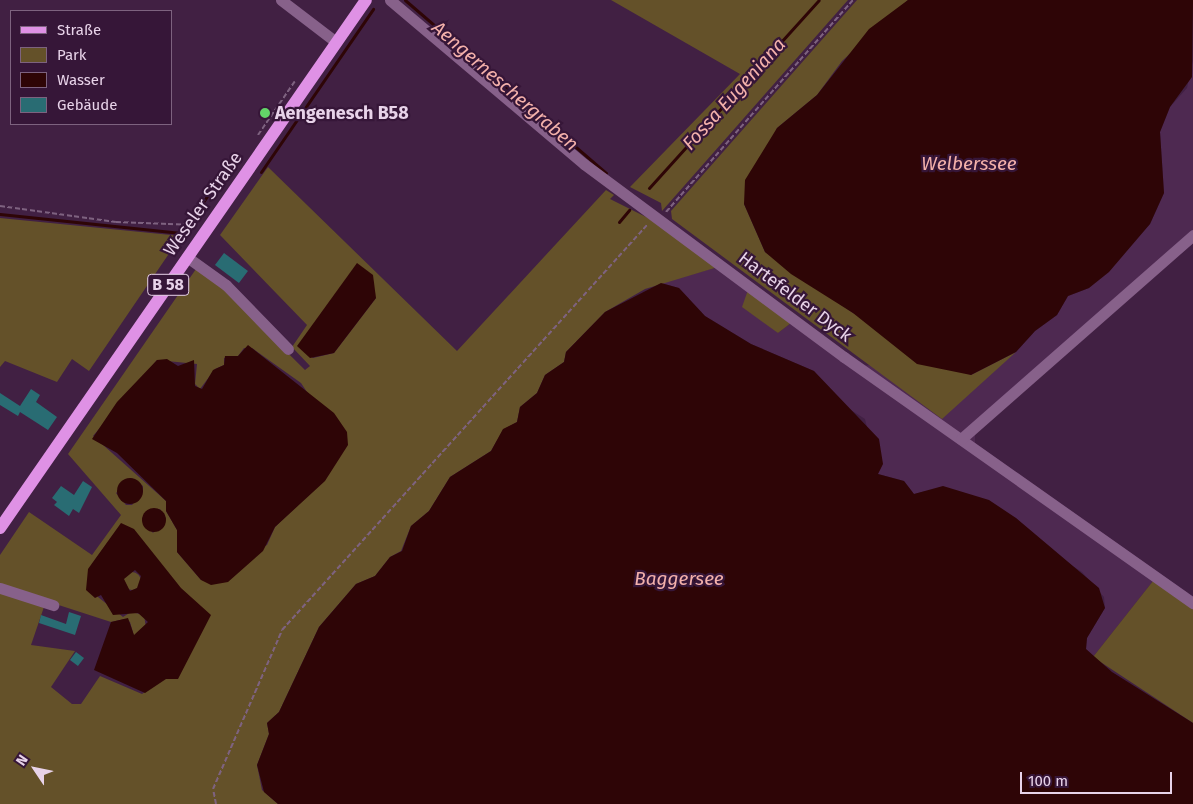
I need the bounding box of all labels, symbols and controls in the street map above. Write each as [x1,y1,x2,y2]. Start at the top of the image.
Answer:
legend [10,10,172,125]
water label: Aengerneschergraben [427,16,583,156]
text: Straße [57,21,101,39]
water label: Fossa Eugeniana [678,33,790,155]
text: Park [57,46,87,64]
text: Wasser [57,71,105,89]
text: Gebäude [57,96,117,114]
place label: Aengenesch B58 [275,102,409,124]
marker: Aengenesch B58 [259,107,271,119]
street label: Weseler Straße [159,148,247,260]
water label: Welberssee [921,153,1017,175]
street label: Hartefelder Dyck [734,247,856,347]
road number: B 58 [147,272,189,298]
water label: Baggersee [634,568,724,590]
north arrow [10,744,60,794]
text: N [12,752,32,769]
scale bar [1023,762,1176,794]
text: 100 m [1028,772,1068,790]

